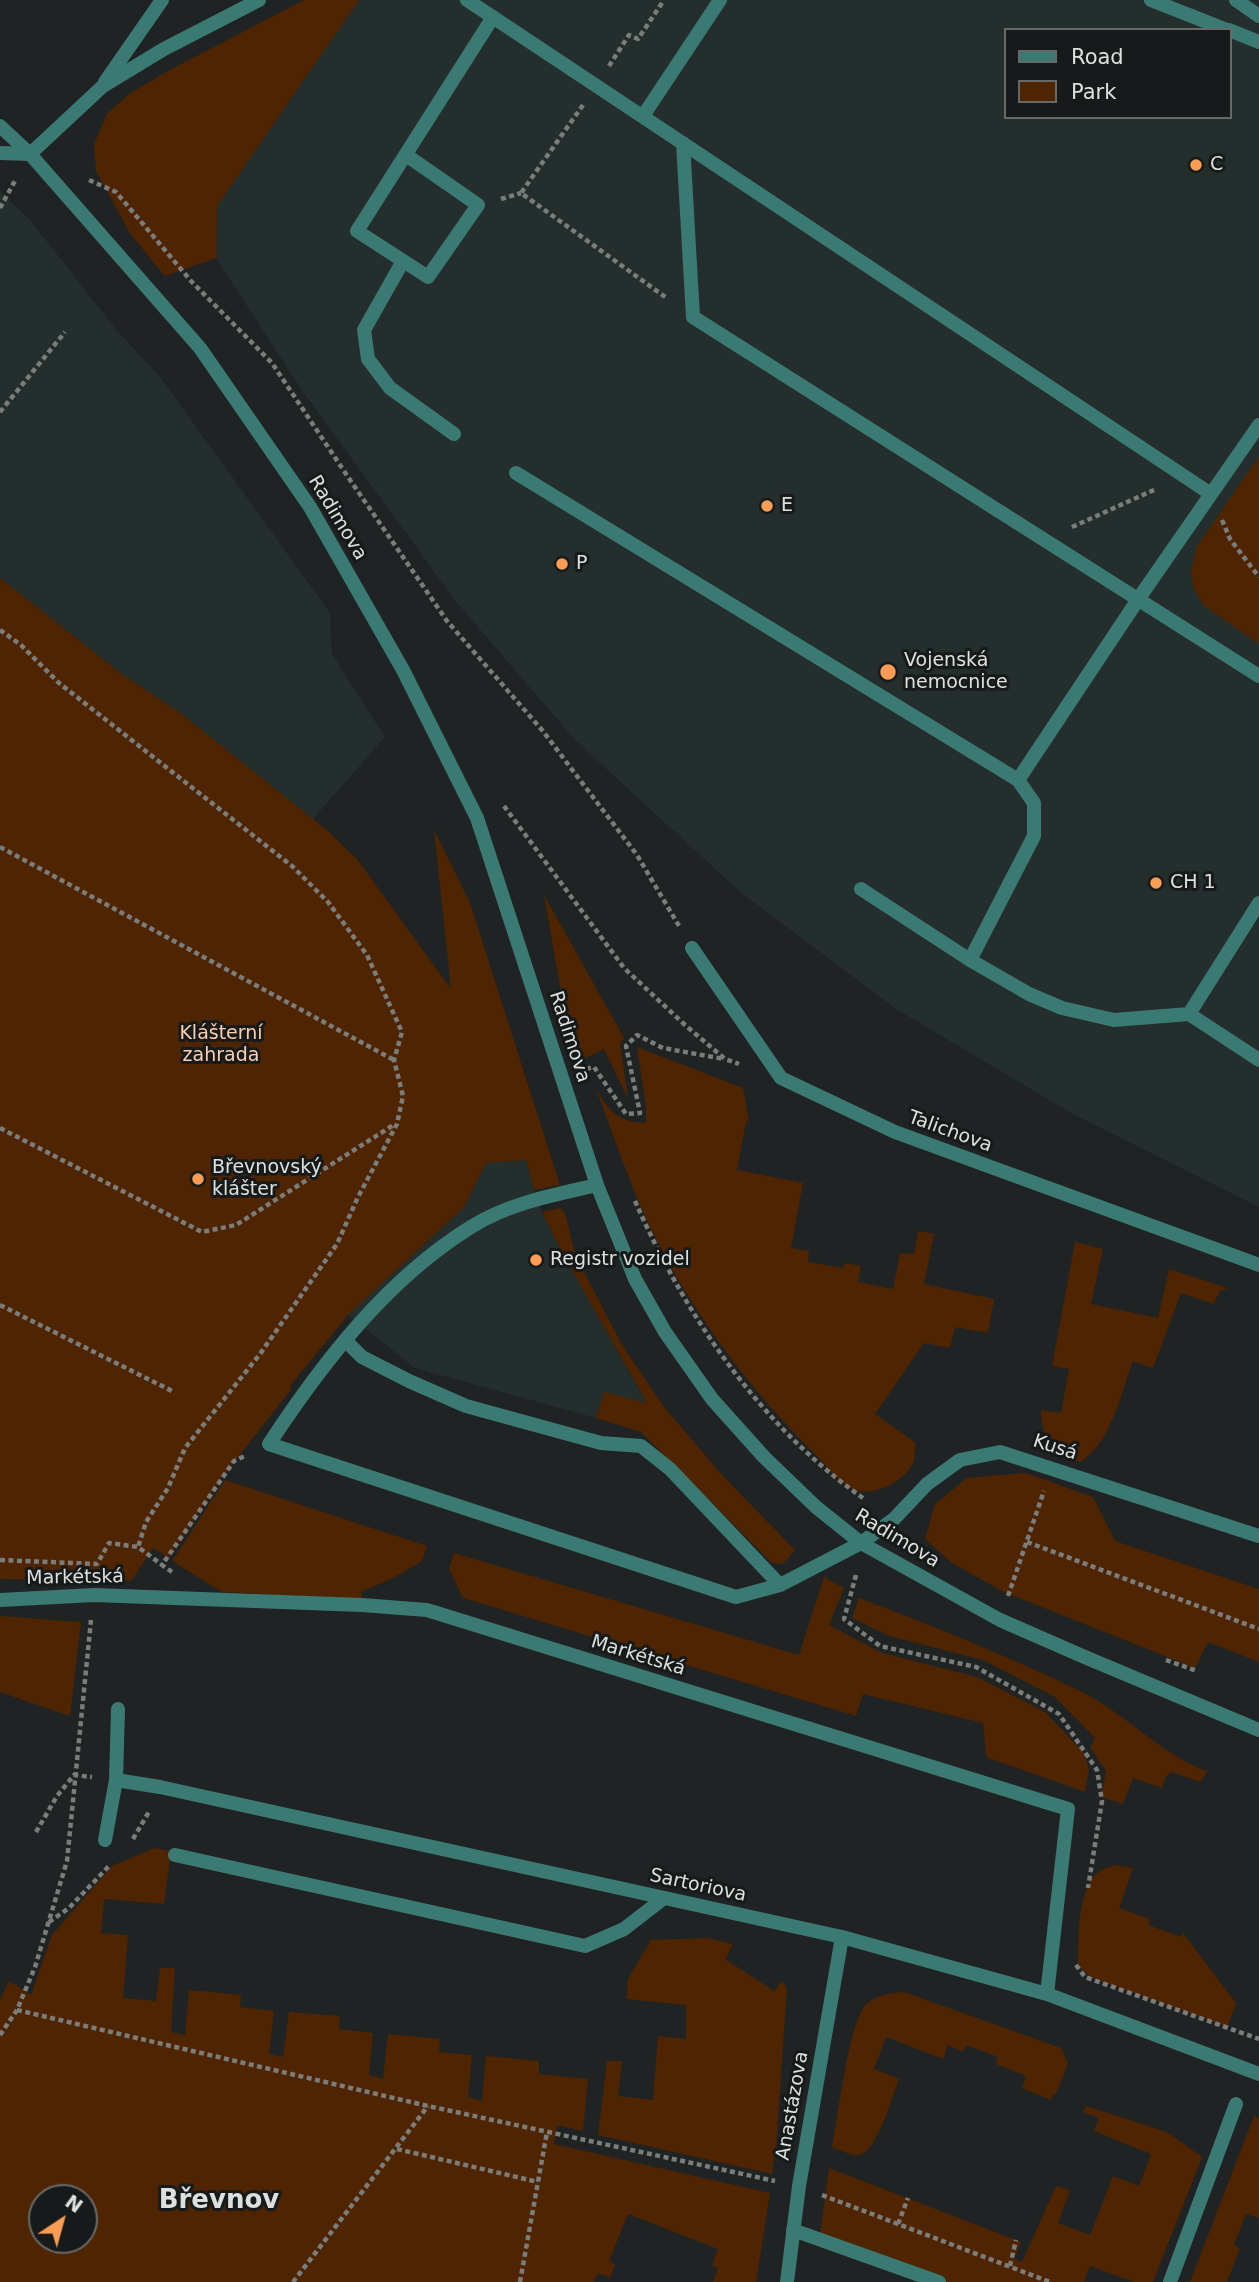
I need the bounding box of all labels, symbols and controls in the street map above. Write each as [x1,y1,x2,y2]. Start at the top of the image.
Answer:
legend [1004,28,1231,119]
text: Road [1071,45,1124,69]
text: Park [1071,80,1116,104]
place label: C [1210,154,1223,176]
marker: C [1188,157,1204,173]
street label: Radimova [303,472,371,564]
place label: E [781,495,793,517]
marker: E [759,498,775,514]
place label: P [576,553,587,575]
marker: P [554,556,570,572]
place label: Vojenská nemocnice [904,650,1008,694]
marker: Vojenská nemocnice [878,662,898,682]
place label: CH 1 [1170,872,1216,894]
marker: CH 1 [1148,875,1164,891]
street label: Radimova [544,988,594,1086]
park label: Klášterní zahrada [179,1023,263,1067]
street label: Talichova [905,1106,995,1158]
place label: Břevnovský klášter [212,1157,322,1201]
marker: Břevnovský klášter [190,1171,206,1187]
place label: Registr vozidel [550,1249,690,1271]
marker: Registr vozidel [528,1252,544,1268]
street label: Kusá [1030,1430,1080,1466]
street label: Radimova [851,1505,943,1573]
street label: Markétská [26,1566,124,1590]
street label: Markétská [588,1631,688,1681]
street label: Sartoriova [648,1865,748,1907]
street label: Anastázova [772,2050,814,2162]
north arrow [28,2184,98,2254]
district label: Břevnov [159,2185,279,2217]
text: N [61,2190,87,2217]

